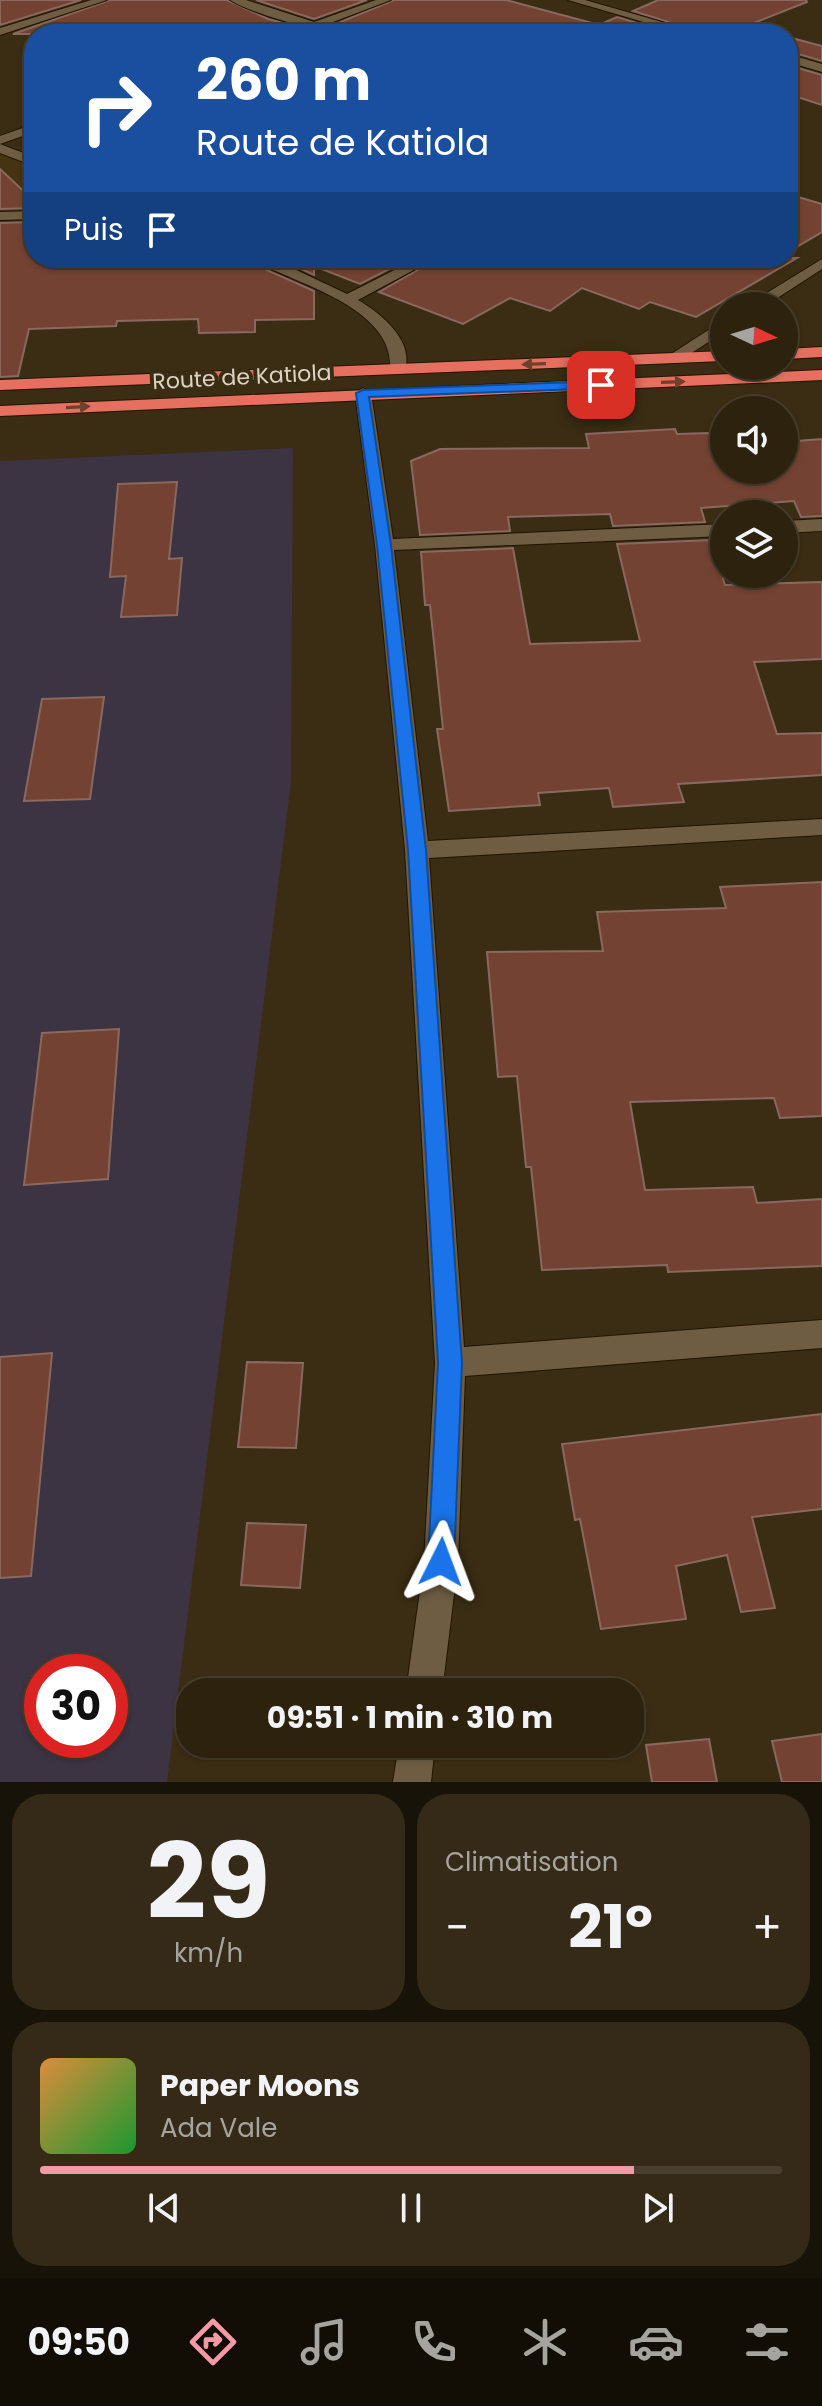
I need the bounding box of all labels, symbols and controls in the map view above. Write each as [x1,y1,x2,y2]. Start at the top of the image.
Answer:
text: 260 m [196,41,371,120]
icon: right [64,56,168,160]
text: Route de Katiola [196,117,489,168]
text: Puis [64,208,124,251]
icon: arrive [140,208,184,252]
north arrow [710,292,798,380]
map controls [710,292,798,588]
pin [567,351,635,419]
street label: Route de Katiola [152,357,332,397]
one-way arrow [521,357,546,370]
icon: arrive [579,363,623,407]
one-way arrow [661,376,686,389]
button: sound [710,396,798,484]
one-way arrow [66,401,91,414]
button: layers [710,500,798,588]
position arrow [399,1520,483,1604]
speed limit sign: 30 [24,1654,128,1758]
text: 09:51 · 1 min · 310 m [267,1696,553,1739]
text: 29 [147,1809,270,1954]
text: Climatisation [445,1844,618,1880]
text: 21° [568,1885,653,1969]
text: − [445,1897,469,1958]
text: + [752,1897,782,1958]
text: km/h [174,1935,243,1971]
text: Paper Moons [160,2064,360,2107]
text: Ada Vale [160,2110,277,2146]
icon: previous [142,2186,186,2230]
icon: pause [389,2186,433,2230]
icon: next [636,2186,680,2230]
icon: directions [185,2314,241,2370]
icon: music [296,2314,352,2370]
icon: phone [406,2314,462,2370]
icon: climate [517,2314,573,2370]
icon: car [628,2314,684,2370]
icon: filters [739,2314,795,2370]
text: 09:50 [27,2317,130,2368]

